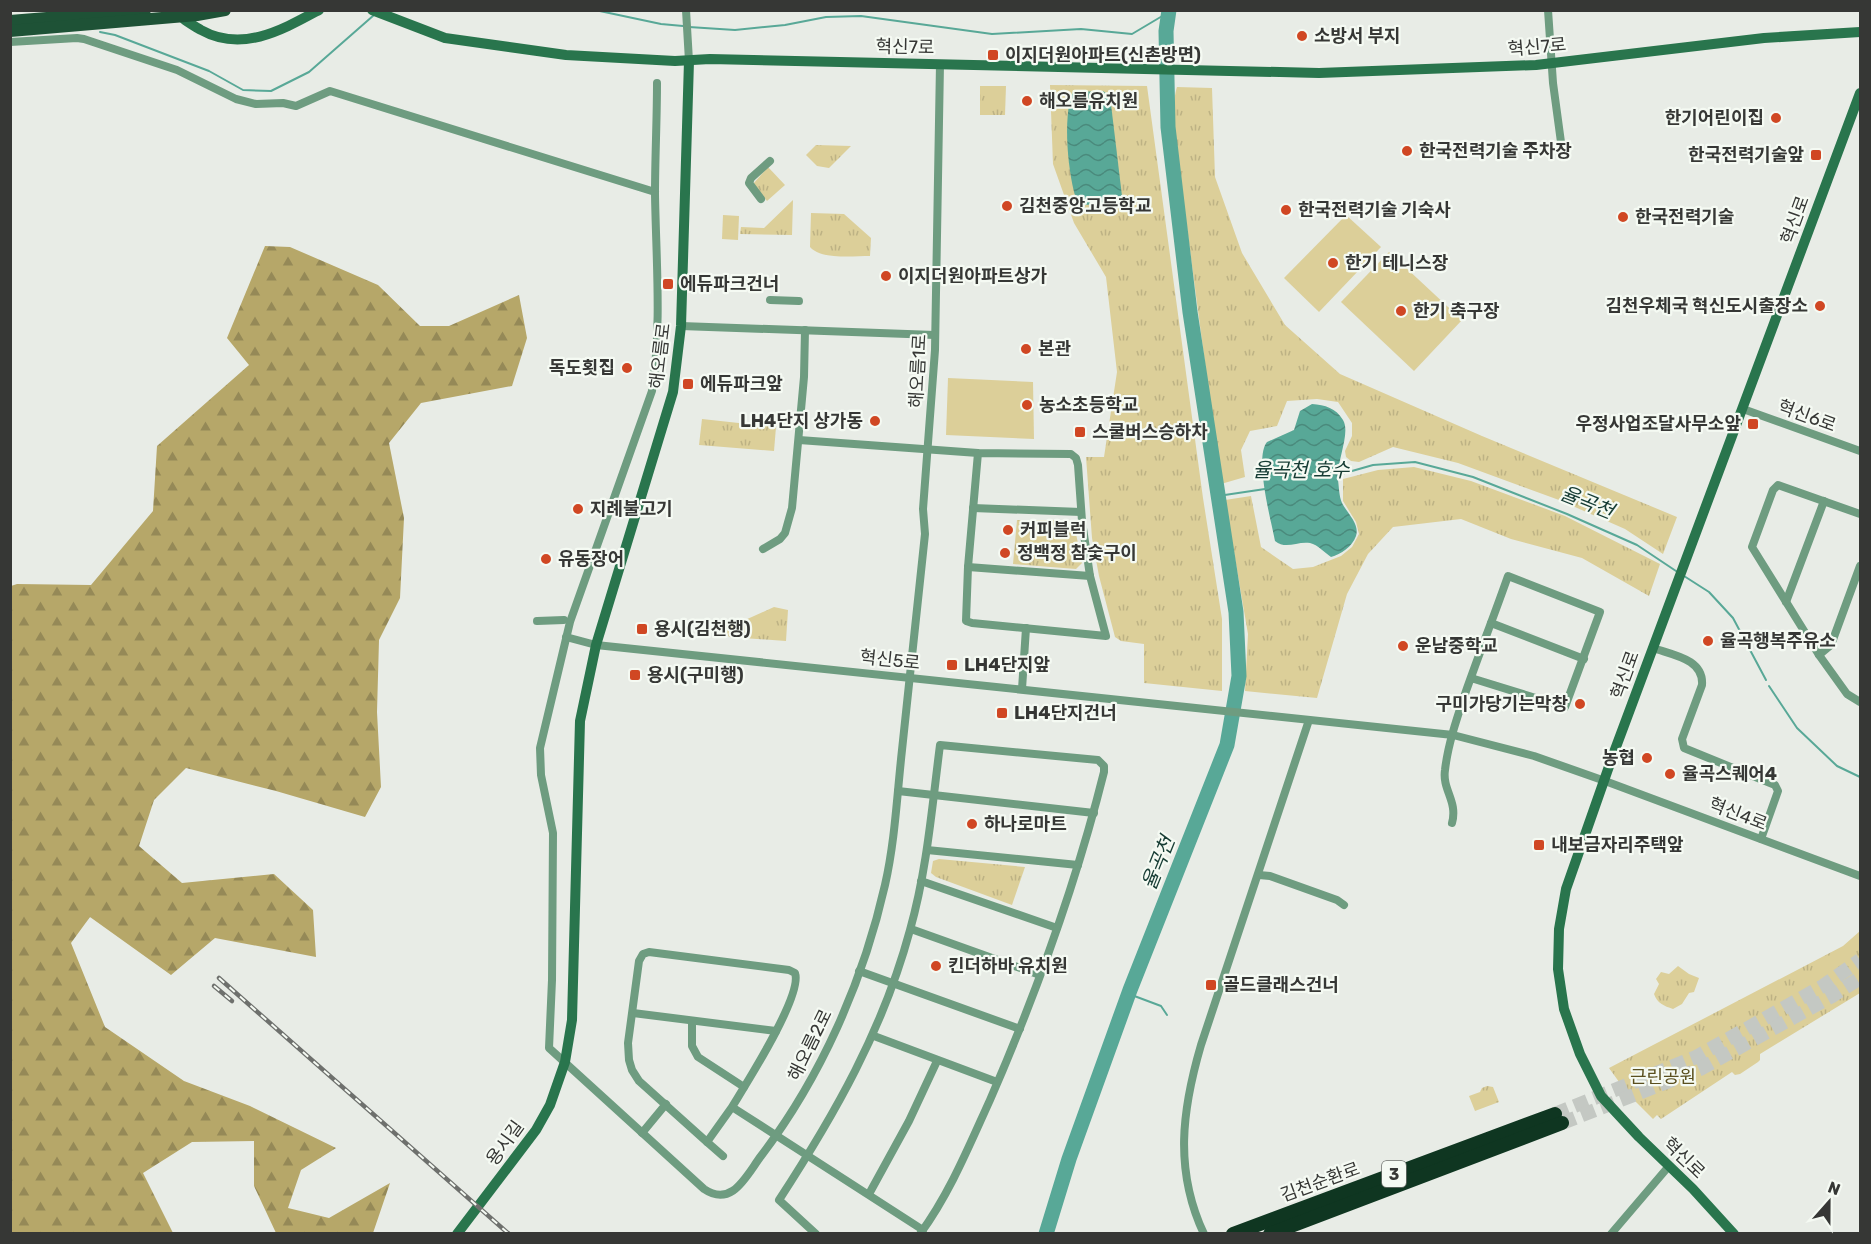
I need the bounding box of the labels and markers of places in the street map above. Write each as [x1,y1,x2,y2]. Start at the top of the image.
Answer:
place label: 소방서 부지 [1314,25,1401,47]
marker: 소방서 부지 [1295,29,1309,43]
place label: 이지더원아파트(신촌방면) [1005,44,1201,66]
marker: 이지더원아파트(신촌방면) [986,48,1000,62]
place label: 해오름유치원 [1039,90,1138,112]
marker: 해오름유치원 [1020,94,1034,108]
place label: 한기어린이집 [1665,107,1764,129]
marker: 한기어린이집 [1769,111,1783,125]
place label: 한국전력기술 주차장 [1419,140,1572,162]
marker: 한국전력기술 주차장 [1400,144,1414,158]
place label: 한국전력기술앞 [1688,144,1804,166]
marker: 한국전력기술앞 [1809,148,1823,162]
place label: 김천중앙고등학교 [1019,195,1151,217]
marker: 김천중앙고등학교 [1000,199,1014,213]
place label: 한국전력기술 기숙사 [1298,199,1451,221]
marker: 한국전력기술 기숙사 [1279,203,1293,217]
place label: 한국전력기술 [1635,206,1734,228]
marker: 한국전력기술 [1616,210,1630,224]
place label: 한기 테니스장 [1345,252,1449,274]
marker: 한기 테니스장 [1326,256,1340,270]
place label: 이지더원아파트상가 [898,265,1047,287]
marker: 이지더원아파트상가 [879,269,893,283]
place label: 에듀파크건너 [680,273,779,295]
marker: 에듀파크건너 [661,277,675,291]
place label: 김천우체국 혁신도시출장소 [1605,295,1808,317]
marker: 김천우체국 혁신도시출장소 [1813,299,1827,313]
place label: 한기 축구장 [1413,300,1500,322]
marker: 한기 축구장 [1394,304,1408,318]
place label: 본관 [1038,338,1072,360]
marker: 본관 [1019,342,1033,356]
place label: 독도횟집 [549,357,615,379]
marker: 독도횟집 [620,361,634,375]
place label: 에듀파크앞 [700,373,783,395]
marker: 에듀파크앞 [681,377,695,391]
place label: 농소초등학교 [1039,394,1138,416]
marker: 농소초등학교 [1020,398,1034,412]
place label: LH4단지 상가동 [740,410,863,432]
place label: 우정사업조달사무소앞 [1575,413,1741,435]
marker: LH4단지 상가동 [868,414,882,428]
marker: 우정사업조달사무소앞 [1746,417,1760,431]
place label: 스쿨버스승하차 [1092,421,1208,443]
marker: 스쿨버스승하차 [1073,425,1087,439]
place label: 지례불고기 [590,498,673,520]
marker: 지례불고기 [571,502,585,516]
place label: 커피블럭 [1020,519,1086,541]
marker: 커피블럭 [1001,523,1015,537]
place label: 정백정 참숯구이 [1017,542,1137,564]
marker: 정백정 참숯구이 [998,546,1012,560]
place label: 유동장어 [558,548,624,570]
marker: 유동장어 [539,552,553,566]
place label: 용시(김천행) [654,618,751,640]
marker: 용시(김천행) [635,622,649,636]
place label: 율곡행복주유소 [1720,630,1836,652]
marker: 율곡행복주유소 [1701,634,1715,648]
place label: 운남중학교 [1415,635,1498,657]
marker: 운남중학교 [1396,639,1410,653]
place label: LH4단지앞 [964,654,1051,676]
marker: LH4단지앞 [945,658,959,672]
place label: 용시(구미행) [647,664,744,686]
marker: 용시(구미행) [628,668,642,682]
place label: 구미가당기는막창 [1436,693,1568,715]
marker: 구미가당기는막창 [1573,697,1587,711]
place label: LH4단지건너 [1014,702,1117,724]
marker: LH4단지건너 [995,706,1009,720]
place label: 농협 [1602,747,1635,769]
marker: 농협 [1640,751,1654,765]
place label: 율곡스퀘어4 [1682,763,1777,785]
marker: 율곡스퀘어4 [1663,767,1677,781]
place label: 하나로마트 [984,813,1067,835]
marker: 하나로마트 [965,817,979,831]
place label: 내보금자리주택앞 [1551,834,1684,856]
marker: 내보금자리주택앞 [1532,838,1546,852]
place label: 킨더하바 유치원 [948,955,1068,977]
marker: 킨더하바 유치원 [929,959,943,973]
place label: 골드클래스건너 [1223,974,1339,996]
marker: 골드클래스건너 [1204,978,1218,992]

